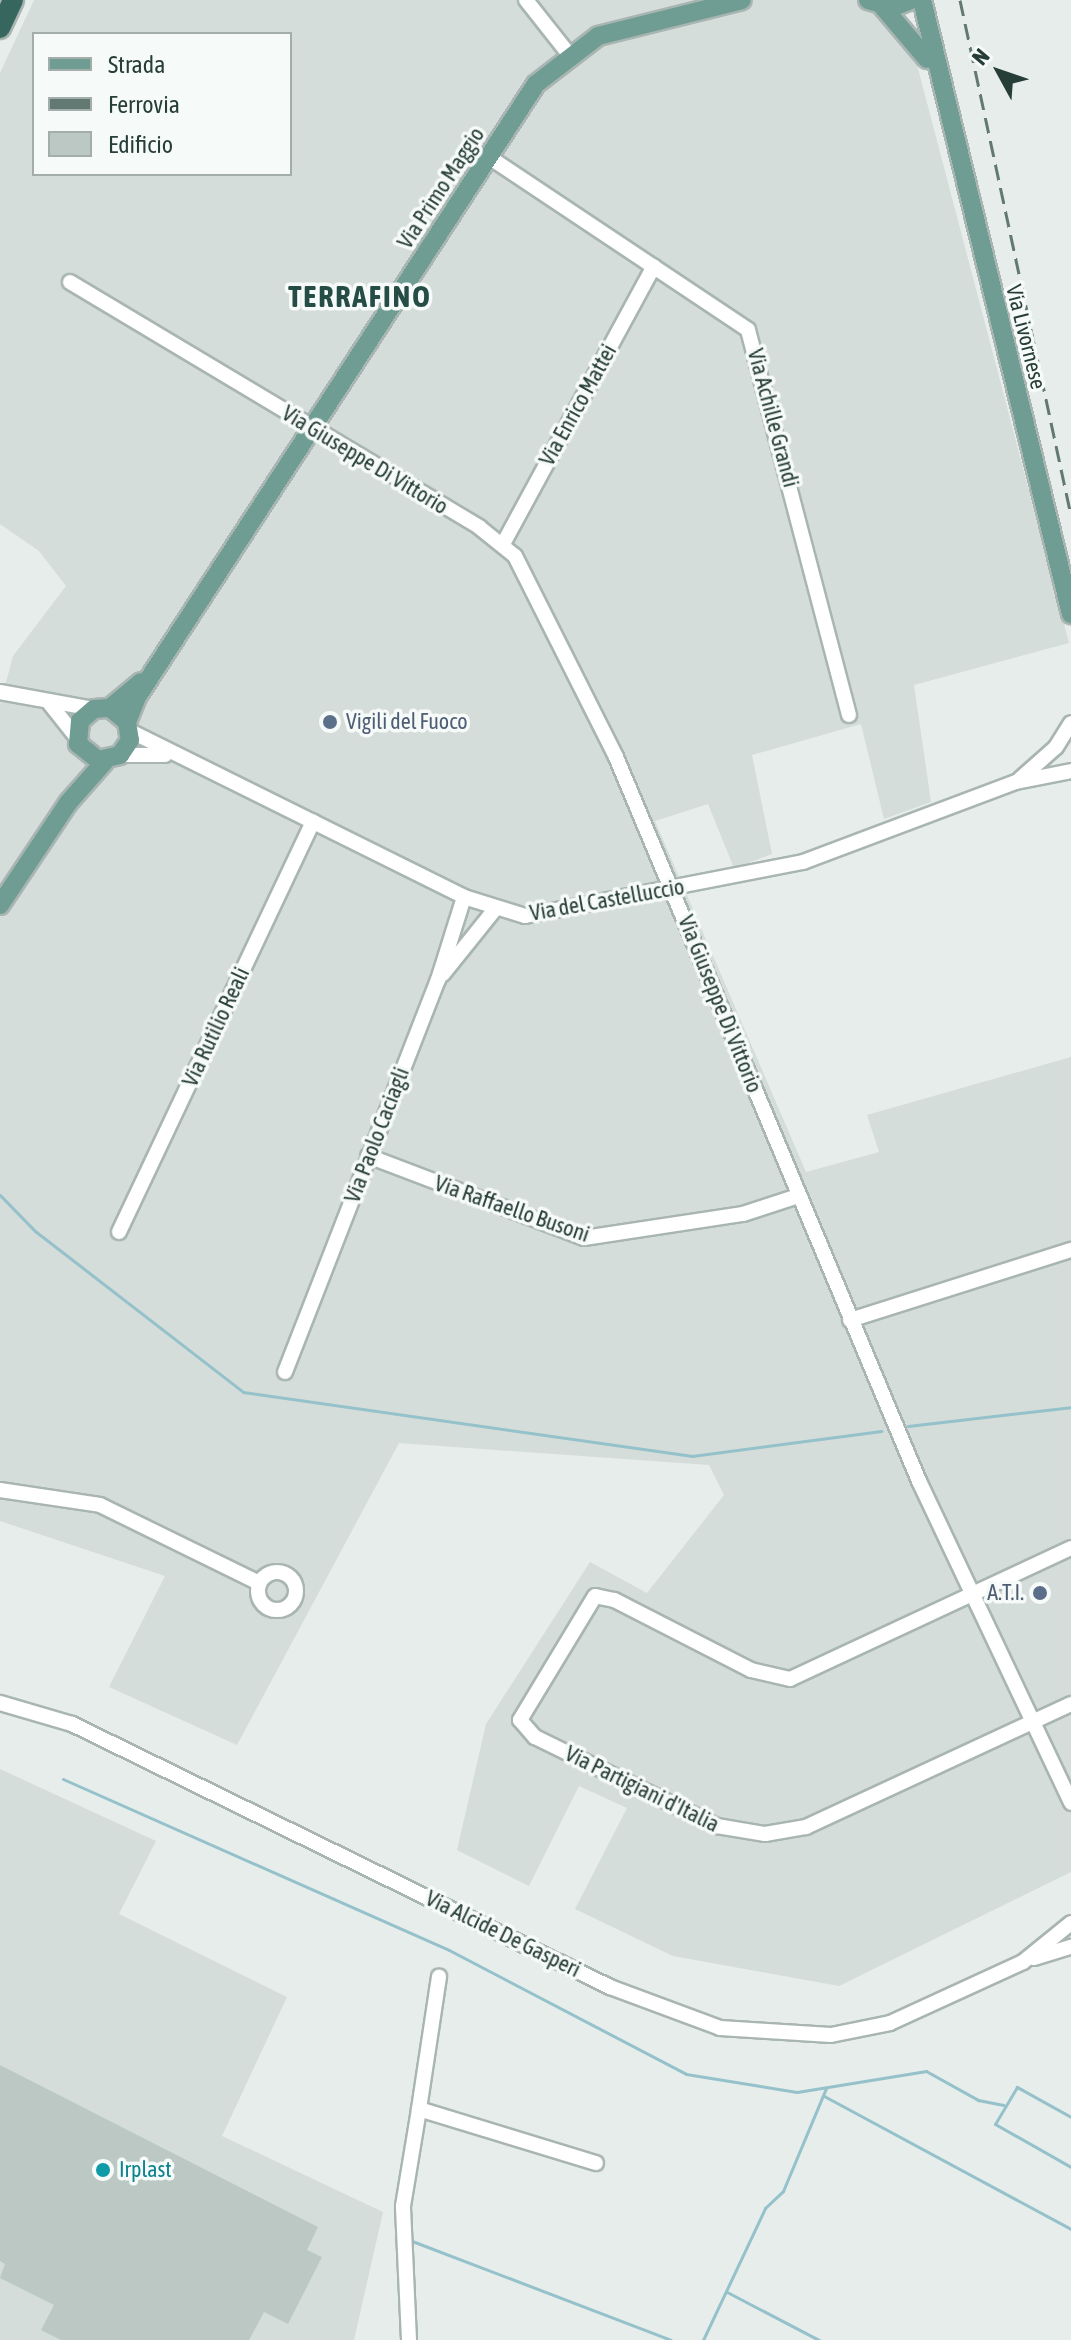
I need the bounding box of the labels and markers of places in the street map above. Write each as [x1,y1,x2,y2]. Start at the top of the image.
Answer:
place label: Vigili del Fuoco [346,709,468,735]
marker: Vigili del Fuoco [321,713,339,731]
place label: A.T.I. [987,1580,1024,1606]
marker: A.T.I. [1031,1584,1049,1602]
place label: Irplast [119,2157,172,2183]
marker: Irplast [94,2161,112,2179]

